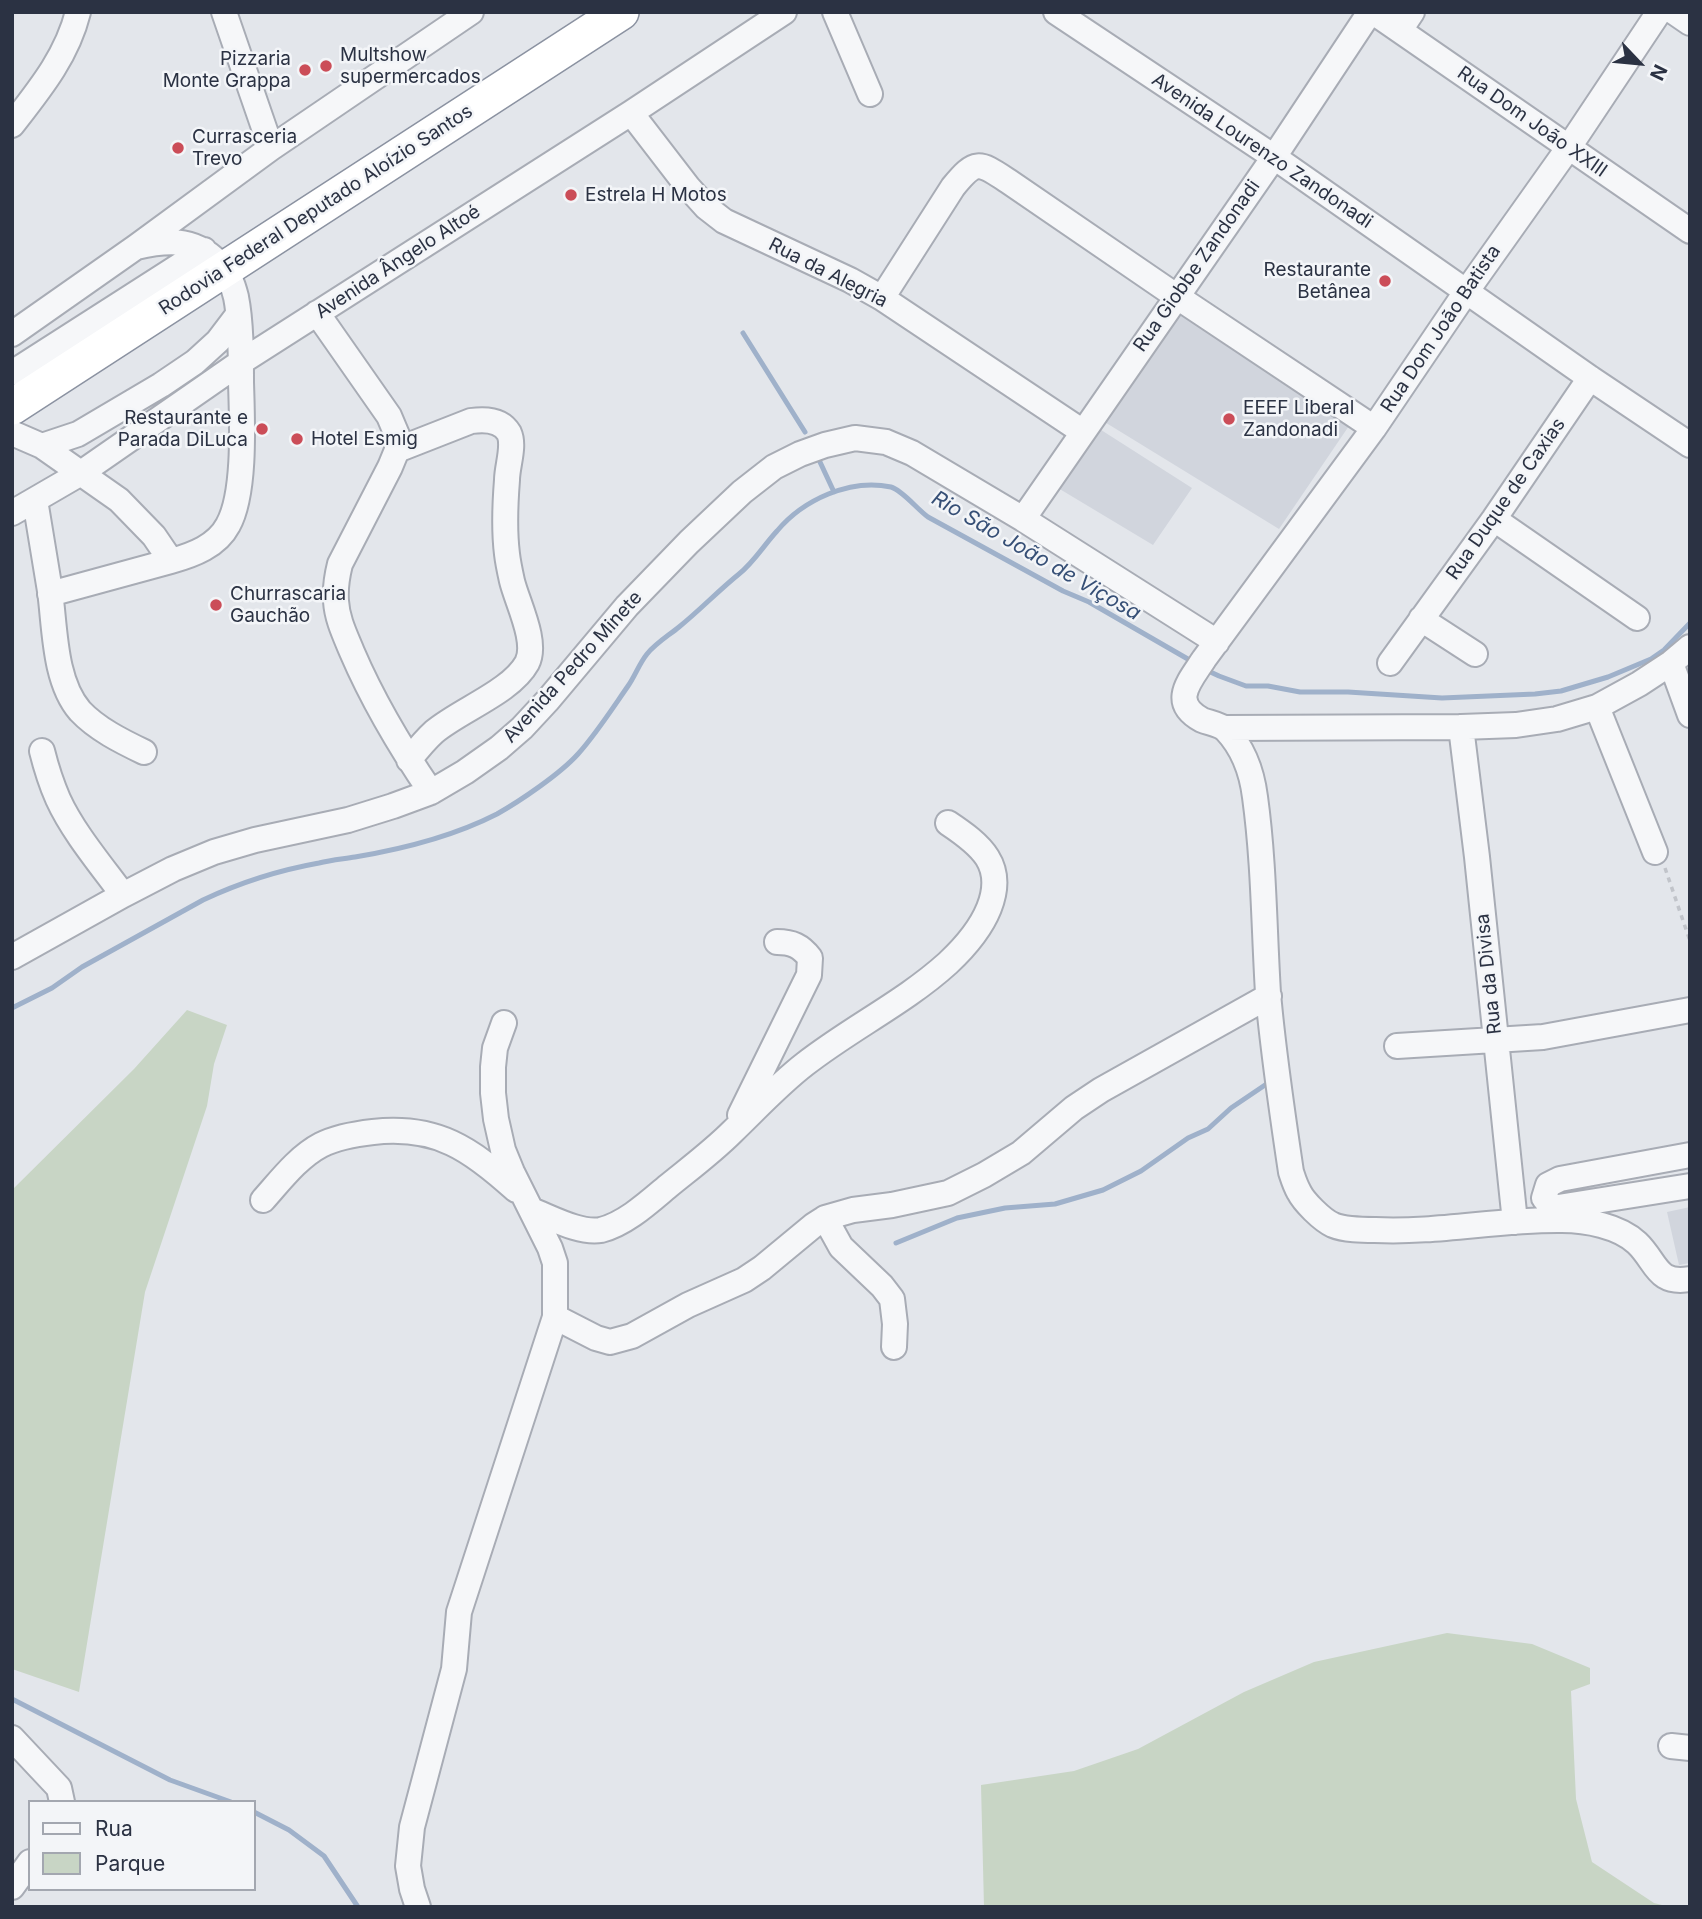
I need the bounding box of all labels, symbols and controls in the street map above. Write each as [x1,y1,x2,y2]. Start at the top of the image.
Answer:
north arrow [1604,28,1674,98]
place label: Multshow supermercados [340,44,481,88]
place label: Pizzaria Monte Grappa [163,48,291,92]
marker: Multshow supermercados [318,58,334,74]
text: N [1645,61,1672,84]
marker: Pizzaria Monte Grappa [297,62,313,78]
street label: Rua Dom João XXIII [1453,62,1611,182]
street label: Avenida Lourenzo Zandonadi [1147,69,1377,233]
street label: Rodovia Federal Deputado Aloízio Santos [155,100,477,320]
place label: Currasceria Trevo [192,126,297,170]
marker: Currasceria Trevo [170,140,186,156]
street label: Rua Giobbe Zandonadi [1129,176,1265,356]
place label: Estrela H Motos [585,184,727,206]
marker: Estrela H Motos [563,187,579,203]
street label: Avenida Ângelo Altoé [311,200,485,324]
street label: Rua da Alegria [765,233,891,313]
street label: Rua Dom João Batista [1376,241,1506,417]
place label: Restaurante Betânea [1264,259,1371,303]
marker: Restaurante Betânea [1377,273,1393,289]
place label: EEEF Liberal Zandonadi [1243,397,1354,441]
place label: Restaurante e Parada DiLuca [118,407,248,451]
marker: EEEF Liberal Zandonadi [1221,411,1237,427]
street label: Rua Duque de Caxias [1442,414,1570,584]
marker: Restaurante e Parada DiLuca [254,421,270,437]
place label: Hotel Esmig [311,428,418,450]
marker: Hotel Esmig [289,431,305,447]
water label: Rio São João de Viçosa [927,486,1145,626]
place label: Churrascaria Gauchão [230,583,346,627]
street label: Avenida Pedro Minete [499,586,647,748]
marker: Churrascaria Gauchão [208,597,224,613]
street label: Rua da Divisa [1471,912,1507,1036]
legend [28,1800,256,1891]
text: Rua [95,1816,133,1841]
text: Parque [95,1851,165,1876]

